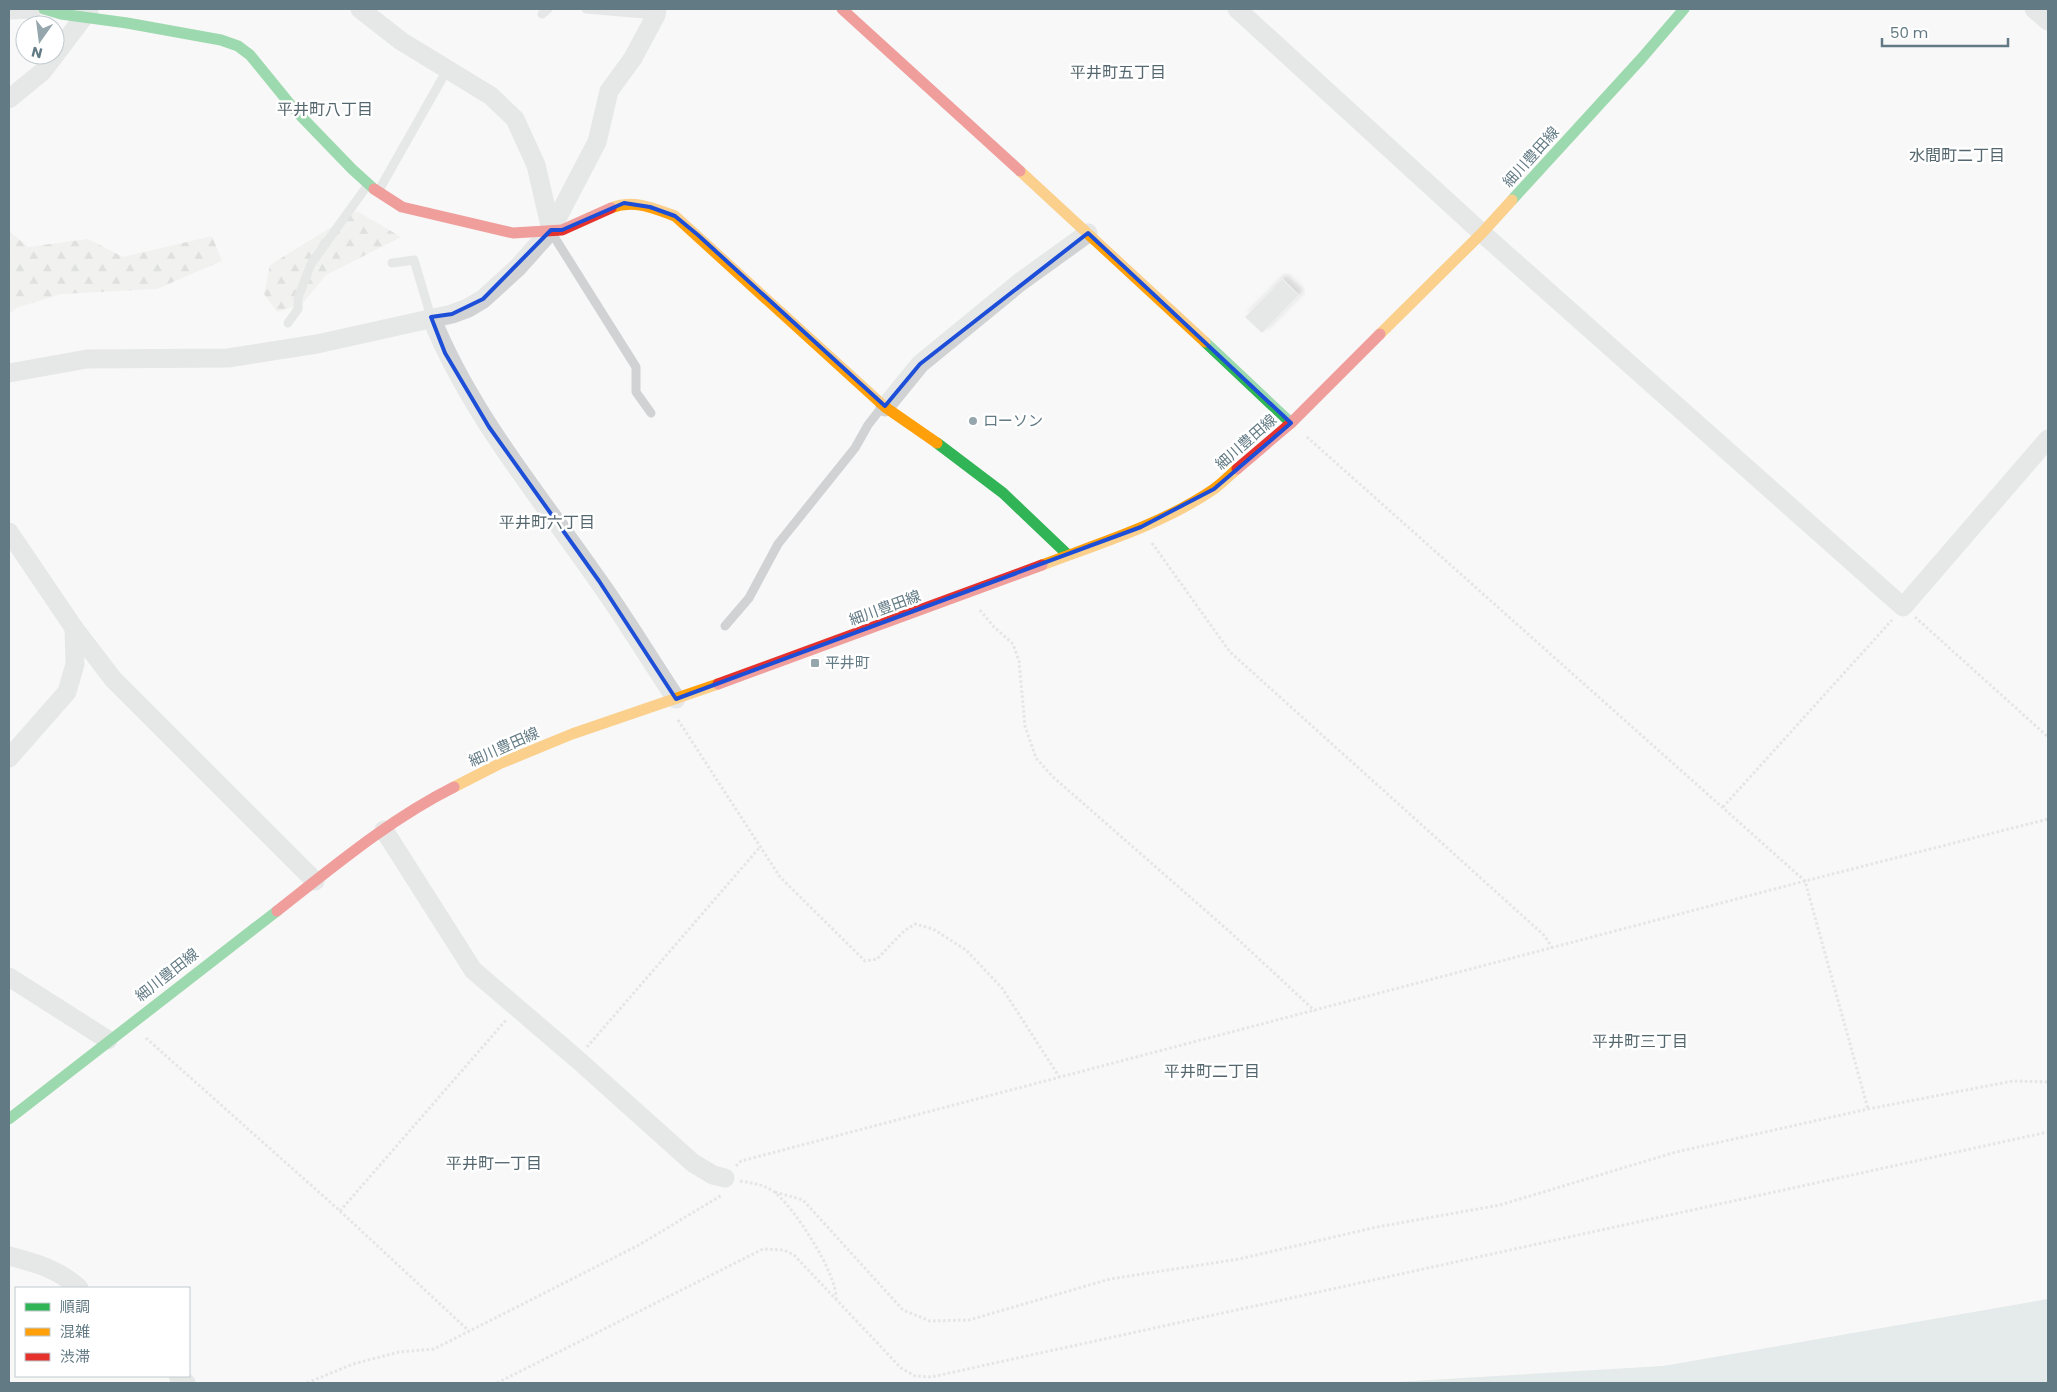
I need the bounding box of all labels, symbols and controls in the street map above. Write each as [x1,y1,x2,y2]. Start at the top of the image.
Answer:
north arrow [15,15,65,65]
scale bar [1882,15,2008,47]
text: 50 m [1890,22,1928,43]
text: N [29,42,44,64]
district label: 平井町五丁目 [1070,61,1166,84]
district label: 平井町八丁目 [277,98,373,121]
street label: 細川豊田線 [1498,122,1564,192]
district label: 水間町二丁目 [1909,144,2005,167]
street label: 細川豊田線 [1210,409,1281,474]
place label: ローソン [983,410,1043,431]
marker: ローソン [967,415,979,427]
district label: 平井町六丁目 [499,511,595,534]
street label: 細川豊田線 [846,585,924,630]
place label: 平井町 [825,652,870,673]
marker: 平井町 [809,657,821,669]
street label: 細川豊田線 [465,722,542,771]
street label: 細川豊田線 [131,943,203,1006]
district label: 平井町三丁目 [1592,1030,1688,1053]
district label: 平井町二丁目 [1164,1060,1260,1083]
district label: 平井町一丁目 [446,1152,542,1175]
legend [15,1287,190,1377]
text: 順調 [60,1296,90,1317]
text: 混雑 [60,1321,90,1342]
text: 渋滞 [60,1346,90,1367]

